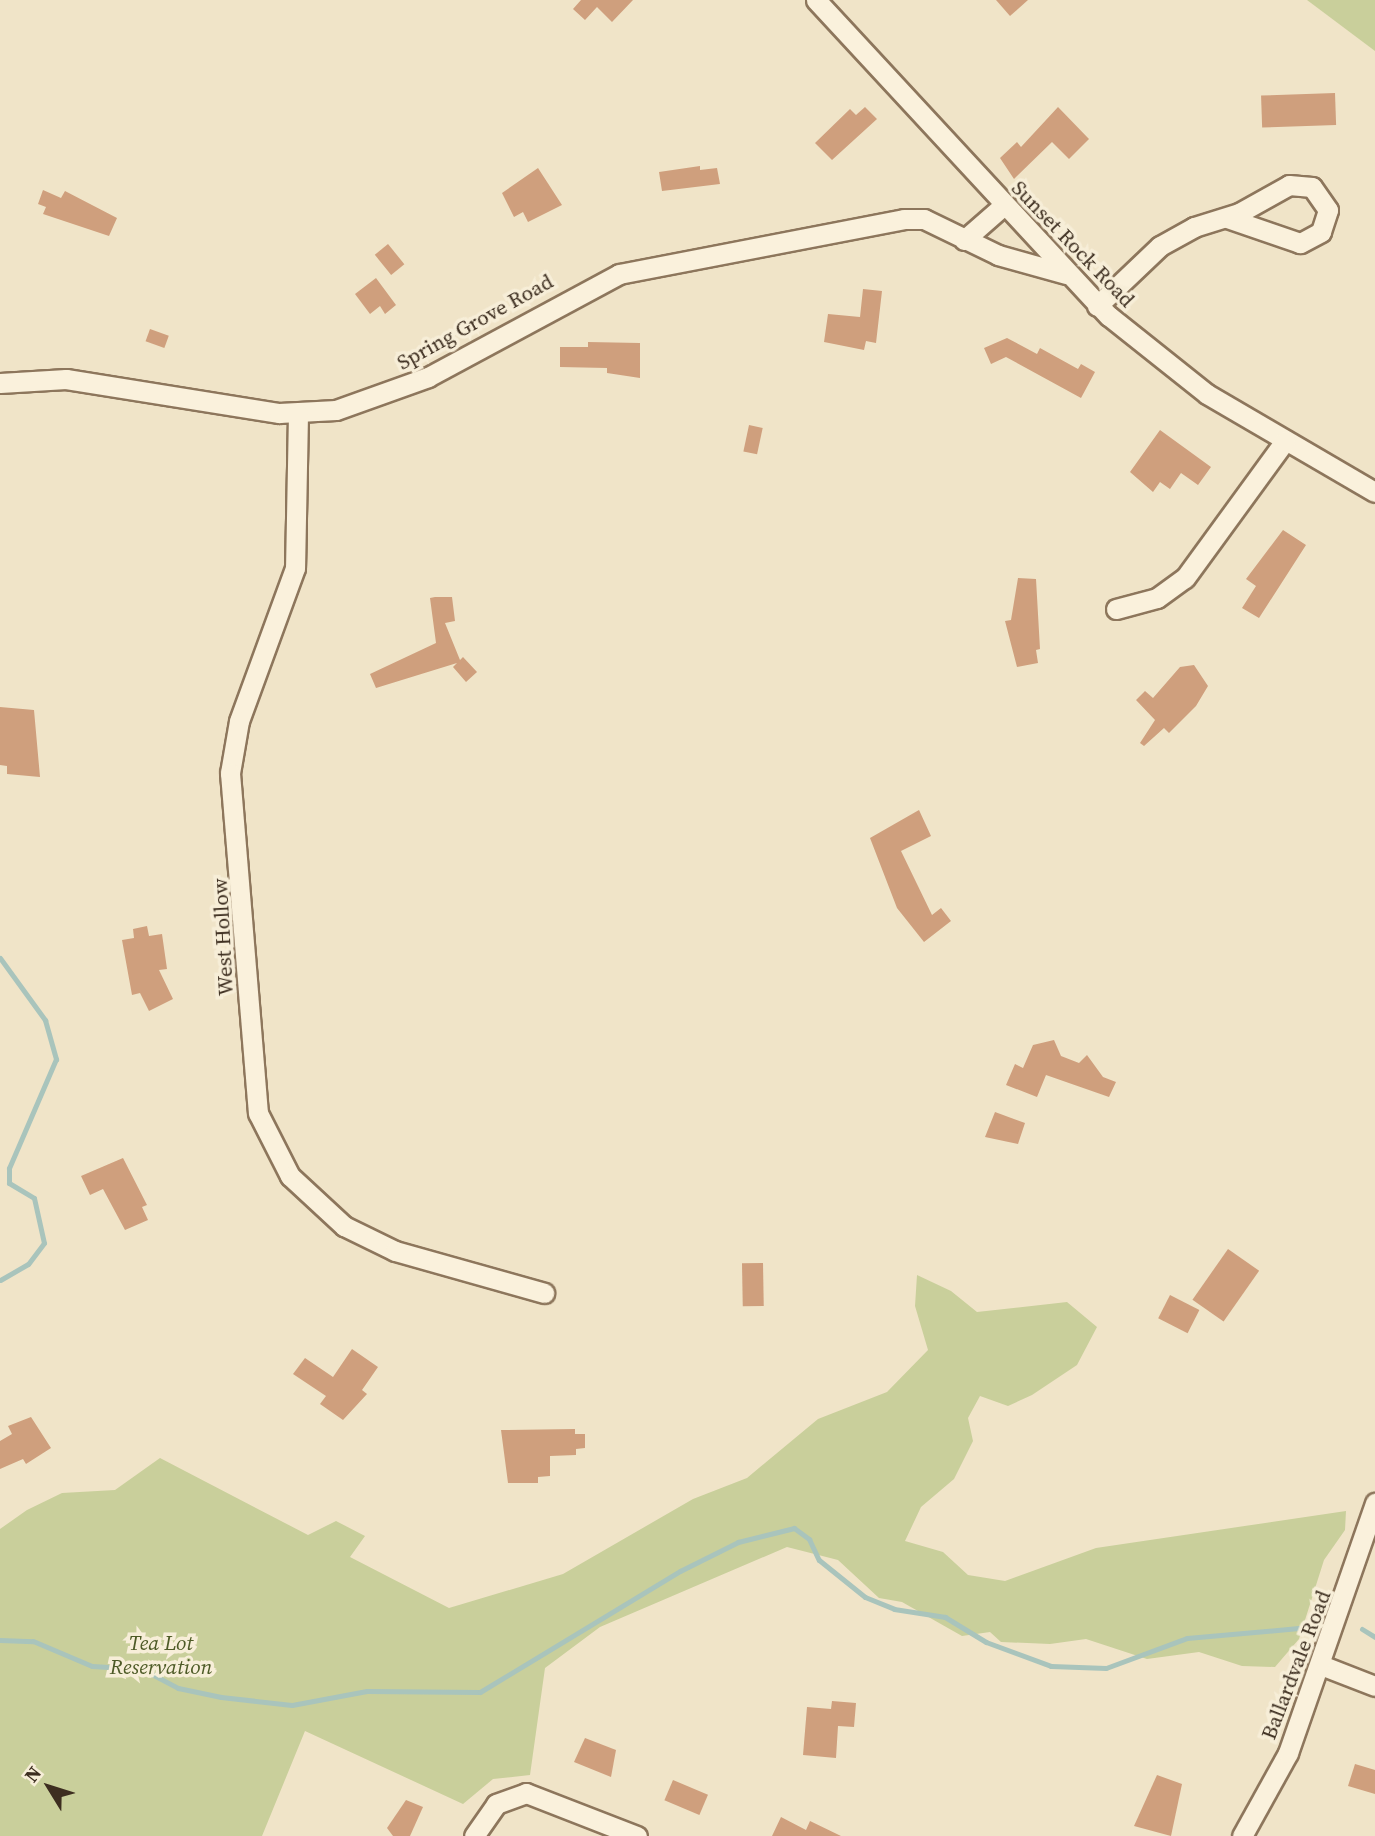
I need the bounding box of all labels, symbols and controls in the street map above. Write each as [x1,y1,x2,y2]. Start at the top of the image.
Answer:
street label: Sunset Rock Road [1006,176,1140,312]
street label: Spring Grove Road [393,269,557,375]
street label: West Hollow [207,878,239,996]
street label: Ballardvale Road [1256,1587,1336,1743]
park label: Tea Lot Reservation [110,1630,212,1680]
north arrow [14,1752,84,1822]
text: N [18,1761,47,1788]

